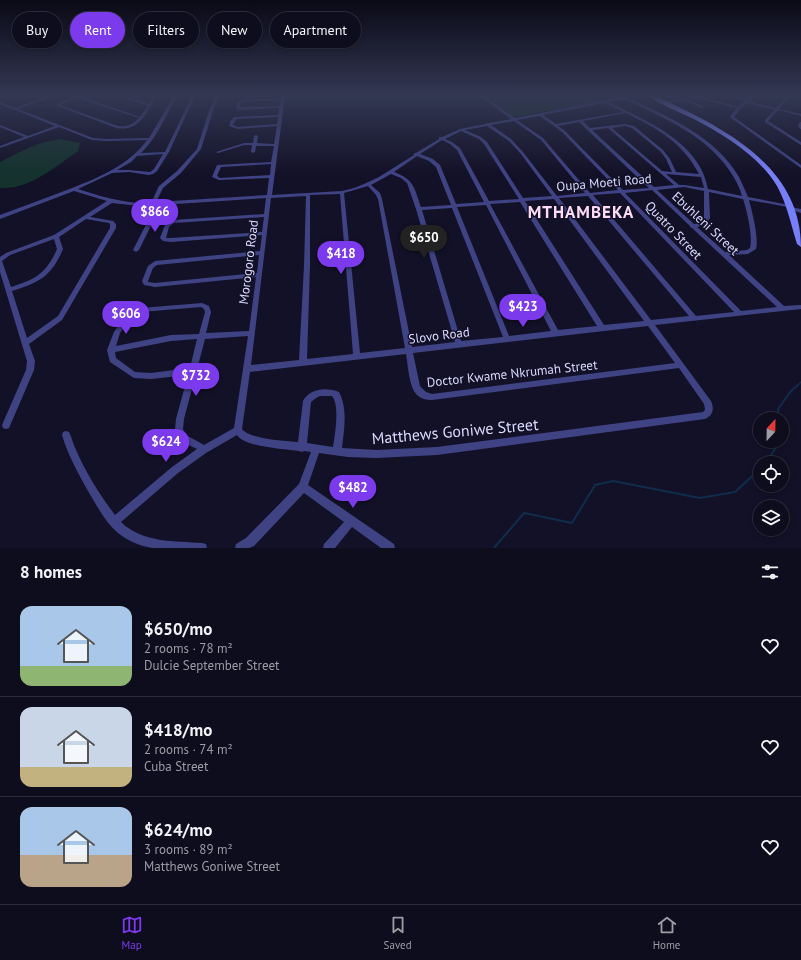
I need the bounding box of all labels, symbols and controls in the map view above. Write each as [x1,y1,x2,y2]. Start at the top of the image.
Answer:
chip: Buy [12,12,62,48]
chip: Rent [70,12,125,48]
chip: Filters [133,12,199,48]
chip: New [207,12,262,48]
chip: Apartment [270,12,361,48]
street label: Oupa Moeti Road [556,170,652,195]
street label: Ebuhleni Street [668,188,743,259]
street label: Quatro Street [642,198,706,264]
pin: $866 [131,199,179,233]
district label: MTHAMBEKA [528,201,634,223]
text: $866 [140,203,170,220]
street label: Morogoro Road [235,219,262,305]
pin: $650 [400,225,448,259]
text: $650 [409,229,439,246]
pin: $418 [317,241,365,275]
text: $418 [326,245,356,262]
pin: $423 [499,294,547,328]
text: $423 [508,298,538,315]
pin: $606 [102,301,150,335]
text: $606 [111,305,141,322]
street label: Slovo Road [407,323,471,348]
street label: Doctor Kwame Nkrumah Street [426,356,599,391]
pin: $732 [172,363,220,397]
text: $732 [181,367,211,384]
north arrow [753,412,789,448]
map controls [753,412,789,536]
street label: Matthews Goniwe Street [371,414,540,448]
pin: $624 [142,429,190,463]
text: $624 [151,433,181,450]
button: locate [753,456,789,492]
pin: $482 [329,475,377,509]
text: $482 [338,479,368,496]
button: layers [753,500,789,536]
text: 8 homes [20,561,82,583]
icon: filters [759,561,781,583]
text: $650/mo [144,618,212,640]
icon: home [52,622,100,670]
icon: heart [759,635,781,657]
text: 2 rooms · 78 m² [144,640,233,657]
text: Dulcie September Street [144,657,279,674]
text: $418/mo [144,719,212,741]
icon: home [52,723,100,771]
icon: heart [759,736,781,758]
text: 2 rooms · 74 m² [144,741,233,758]
text: Cuba Street [144,758,208,775]
text: $624/mo [144,819,212,841]
icon: home [52,823,100,871]
icon: heart [759,836,781,858]
text: 3 rooms · 89 m² [144,841,233,858]
text: Matthews Goniwe Street [144,858,280,875]
tab: Map [121,914,143,952]
tab: Saved [384,914,412,952]
tab: Home [653,914,680,952]

